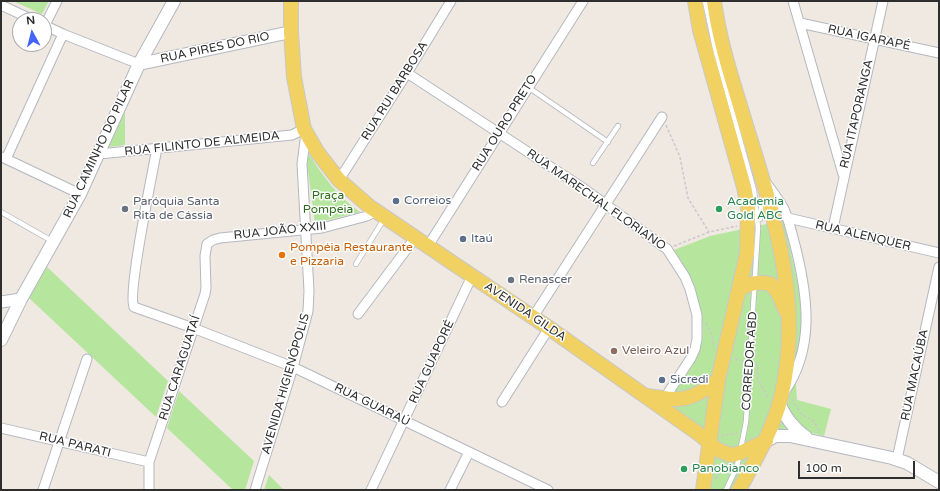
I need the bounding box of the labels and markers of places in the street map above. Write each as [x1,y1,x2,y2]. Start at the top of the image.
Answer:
place label: Correios [404,194,451,208]
place label: Paróquia Santa Rita de Cássia [133,195,220,223]
place label: Academia Gold ABC [727,195,784,223]
marker: Correios [391,196,401,206]
marker: Paróquia Santa Rita de Cássia [120,204,130,214]
marker: Academia Gold ABC [714,204,724,214]
place label: Itaú [471,232,493,246]
marker: Itaú [458,234,468,244]
place label: Pompéia Restaurante e Pizzaria [290,241,413,269]
marker: Pompéia Restaurante e Pizzaria [277,250,287,260]
place label: Renascer [519,273,572,287]
marker: Renascer [506,275,516,285]
place label: Veleiro Azul [622,344,689,358]
marker: Veleiro Azul [609,346,619,356]
place label: Sicredi [670,373,708,387]
marker: Sicredi [657,375,667,385]
place label: Panobianco [692,462,759,476]
marker: Panobianco [679,464,689,474]

